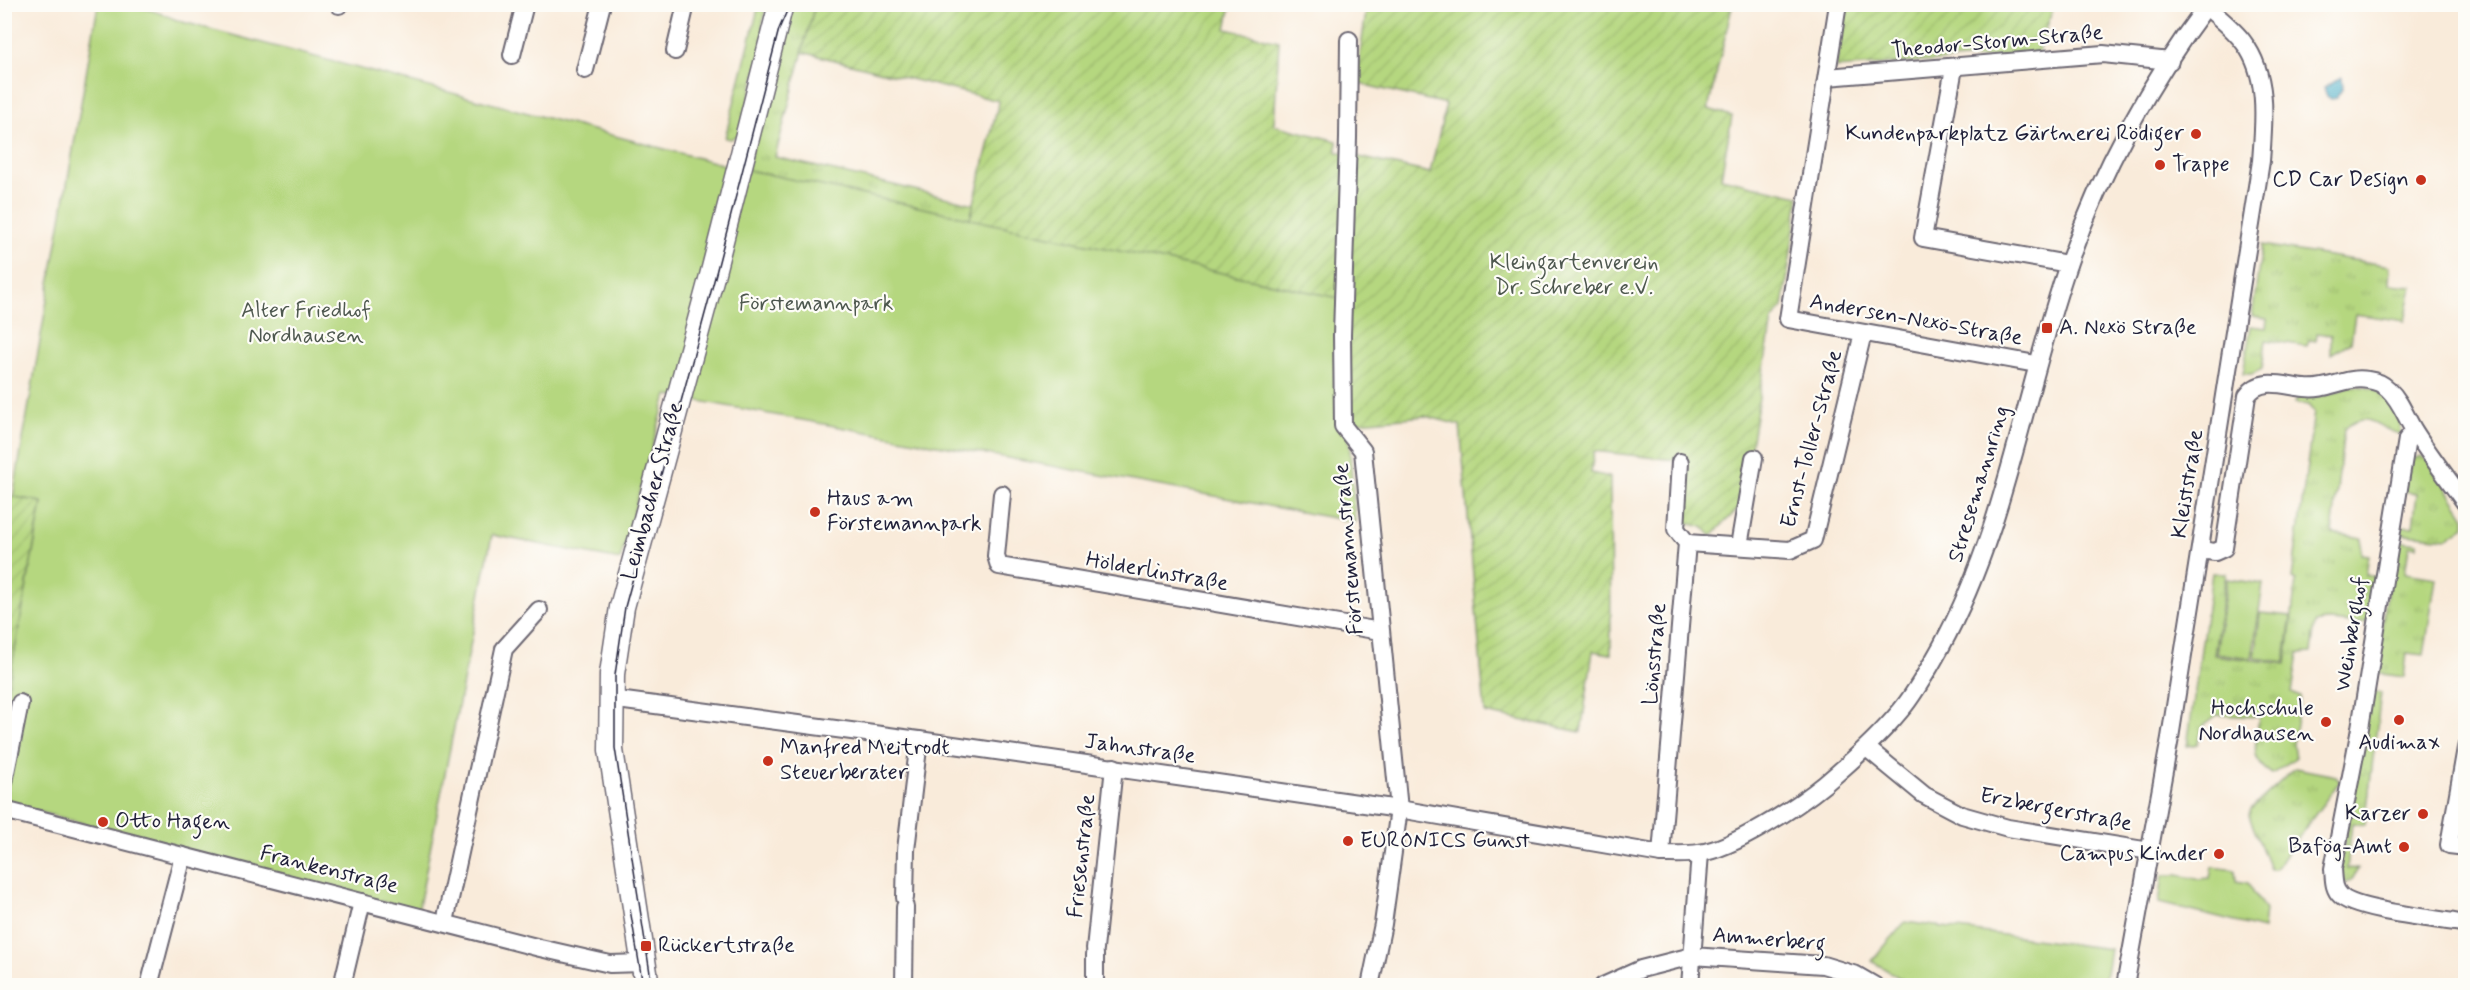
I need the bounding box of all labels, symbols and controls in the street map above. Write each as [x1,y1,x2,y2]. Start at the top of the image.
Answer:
street label: Theodor-Storm-Straße [1890,19,2105,65]
place label: Kundenparkplatz Gärtnerei Rödiger [1845,120,2185,151]
marker: Kundenparkplatz Gärtnerei Rödiger [2189,127,2203,141]
place label: Trappe [2172,151,2230,179]
marker: Trappe [2153,158,2167,172]
place label: CD Car Design [2272,166,2409,195]
marker: CD Car Design [2414,173,2428,187]
park label: Kleingartenverein Dr. Schreber e.V. [1489,249,1659,302]
street label: Andersen-Nexö-Straße [1807,287,2025,353]
park label: Förstemannpark [739,290,893,318]
park label: Alter Friedhof Nordhausen [241,297,371,350]
place label: A. Nexö Straße [2059,314,2197,342]
marker: A. Nexö Straße [2040,321,2054,335]
street label: Ernst-Toller-Straße [1775,347,1849,531]
street label: Leimbacher Straße [616,399,690,583]
street label: Stresemannring [1942,402,2017,566]
street label: Kleiststraße [2166,427,2210,540]
street label: Förstemannstraße [1328,462,1370,636]
place label: Haus am Förstemannpark [827,485,982,538]
marker: Haus am Förstemannpark [808,505,822,519]
street label: Hölderlinstraße [1084,546,1231,598]
street label: Weinberghof [2329,575,2378,694]
street label: Lönsstraße [1637,602,1673,706]
place label: Hochschule Nordhausen [2198,695,2314,748]
marker: Audimax [2392,713,2406,727]
marker: Hochschule Nordhausen [2319,715,2333,729]
street label: Jahnstraße [1083,727,1197,771]
place label: Audimax [2358,729,2440,757]
place label: Manfred Meitrodt Steuerberater [780,734,950,787]
marker: Manfred Meitrodt Steuerberater [761,754,775,768]
street label: Erzbergerstraße [1977,782,2135,841]
street label: Friesenstraße [1062,792,1102,919]
place label: Karzer [2345,800,2411,828]
marker: Karzer [2416,807,2430,821]
place label: Otto Hagen [115,808,230,839]
marker: Otto Hagen [96,815,110,829]
place label: EURONICS Gunst [1360,827,1530,855]
place label: Bafög-Amt [2288,833,2392,862]
marker: EURONICS Gunst [1341,834,1355,848]
street label: Frankenstraße [257,839,401,901]
place label: Campus Kinder [2060,840,2208,868]
marker: Bafög-Amt [2397,840,2411,854]
marker: Campus Kinder [2212,847,2226,861]
street label: Ammerberg [1711,921,1827,962]
place label: Rückertstraße [658,932,795,960]
marker: Rückertstraße [639,939,653,953]

